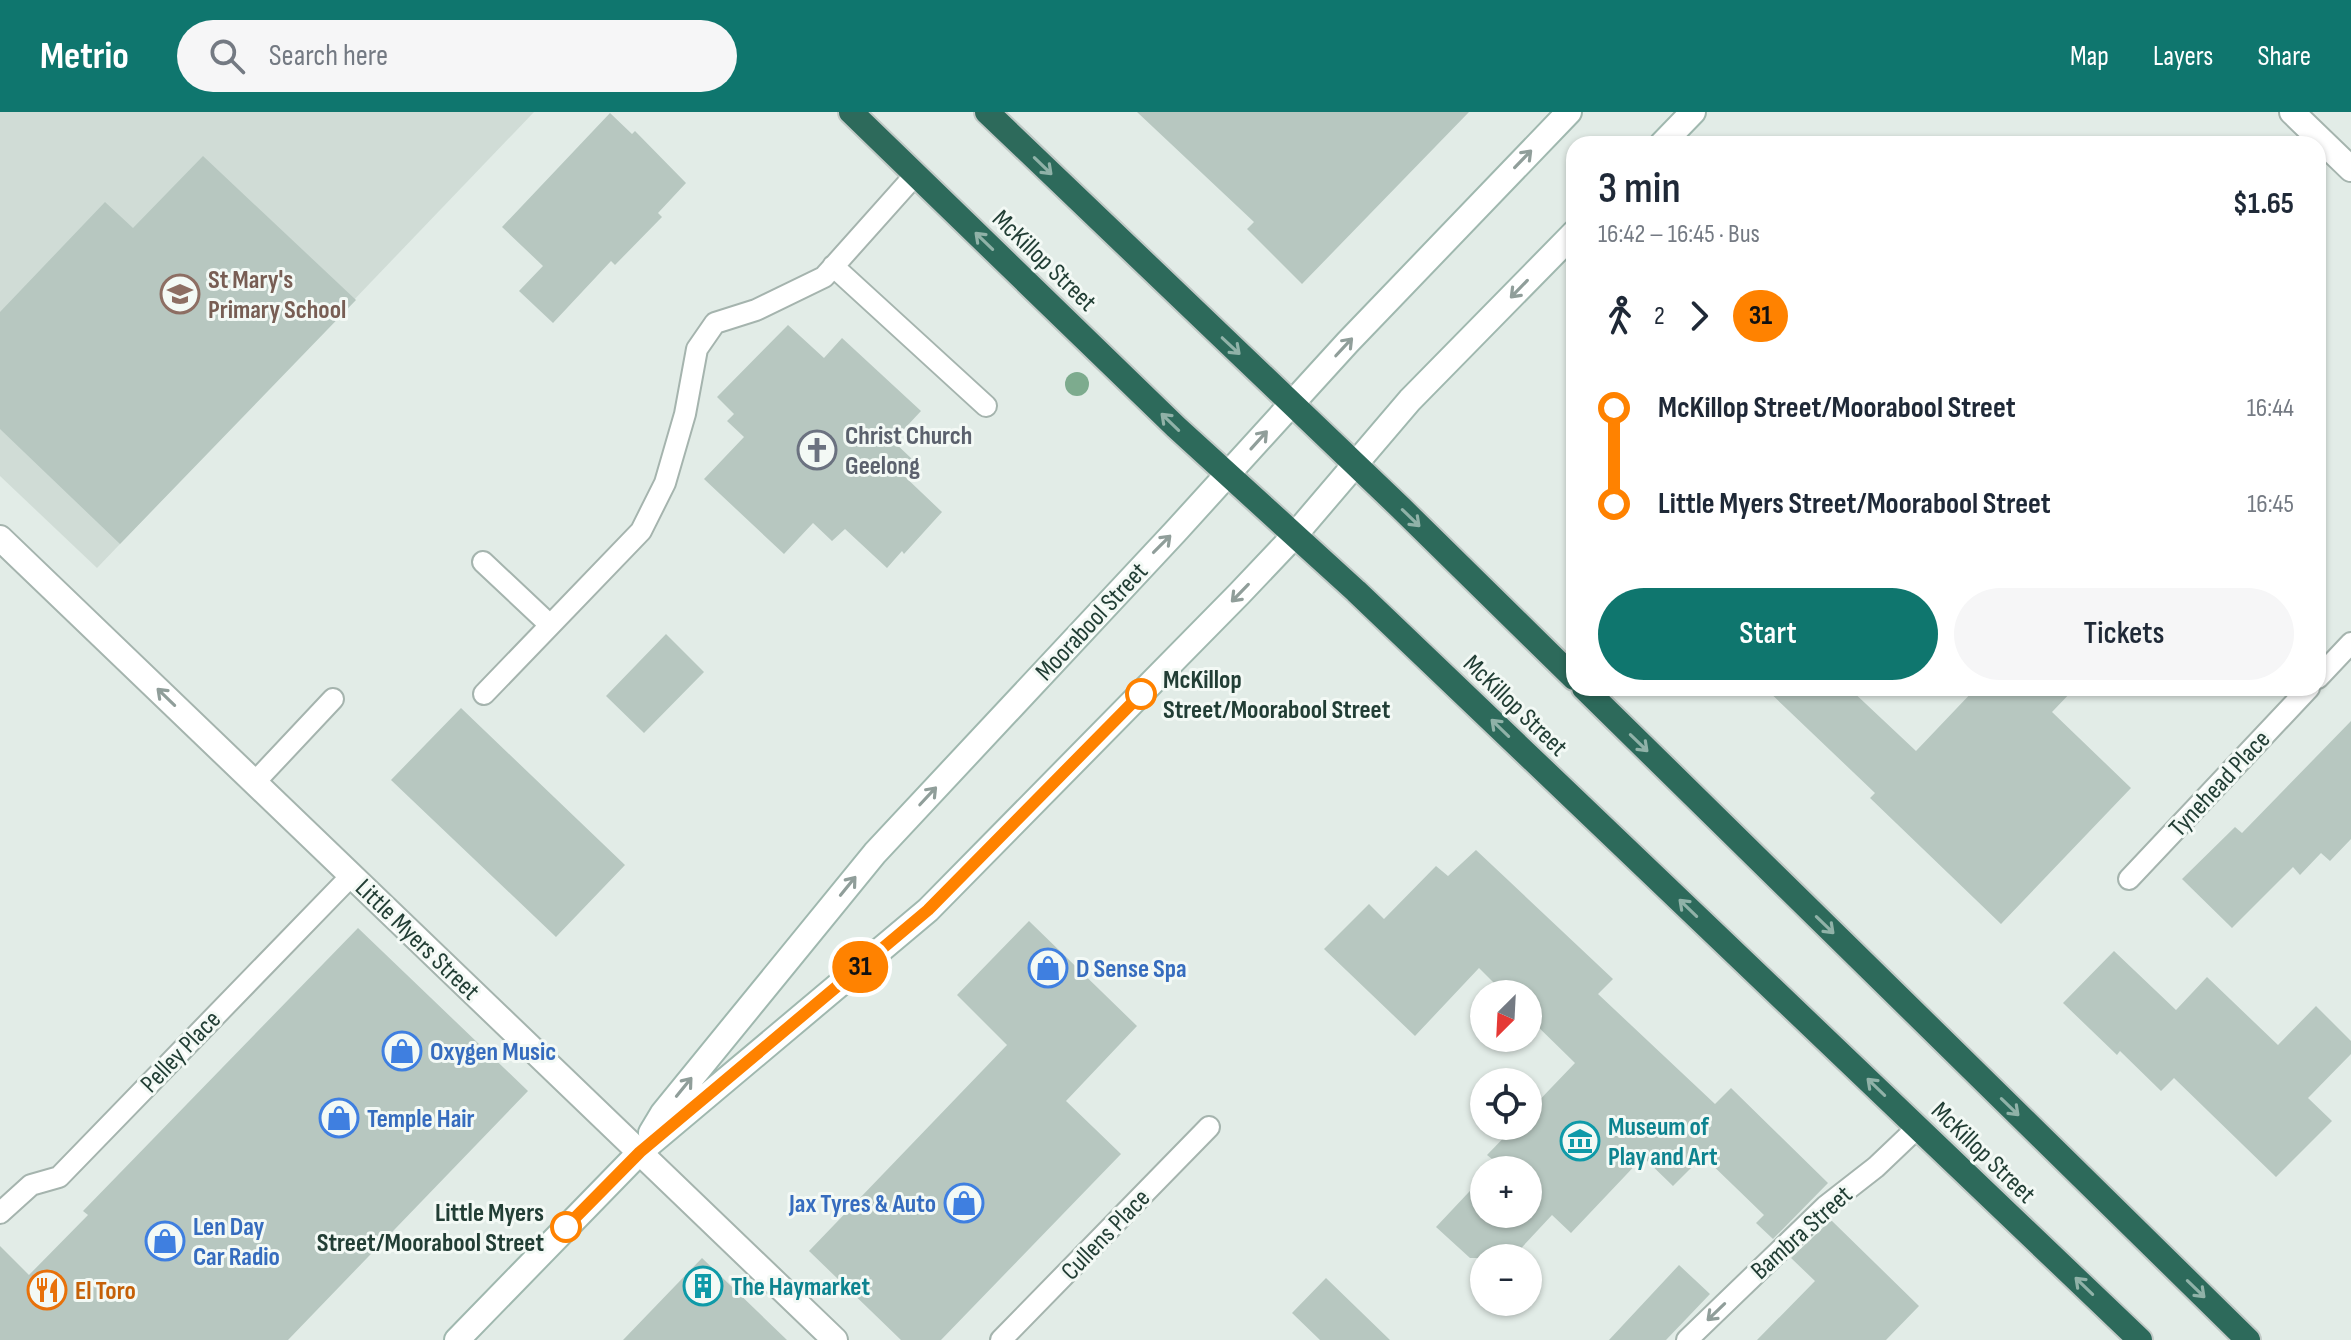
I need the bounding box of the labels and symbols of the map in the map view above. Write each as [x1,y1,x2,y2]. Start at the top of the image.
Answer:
one-way arrow [1514,149,1533,169]
one-way arrow [1033,156,1052,175]
street label: McKillop Street [985,204,1103,318]
one-way arrow [974,231,994,250]
place label: St Mary's Primary School [208,265,346,326]
school or university icon: St Mary's Primary School [159,273,201,315]
one-way arrow [1510,279,1529,299]
one-way arrow [1220,337,1240,355]
one-way arrow [1334,337,1353,357]
one-way arrow [1161,413,1181,431]
place label: Christ Church Geelong [845,421,972,482]
church icon: Christ Church Geelong [796,429,838,471]
one-way arrow [1250,430,1269,450]
one-way arrow [1401,508,1420,527]
one-way arrow [1152,535,1172,554]
street label: Moorabool Street [1030,556,1155,688]
one-way arrow [1232,582,1250,602]
street label: McKillop Street [1456,649,1574,763]
place label: McKillop Street/Moorabool Street [1163,665,1391,726]
marker: McKillop Street/Moorabool Street [1126,679,1156,709]
one-way arrow [157,688,176,707]
one-way arrow [1491,719,1510,738]
street label: Tynehead Place [2163,724,2277,844]
one-way arrow [1629,733,1649,752]
one-way arrow [919,786,938,806]
street label: Little Myers Street [348,873,486,1007]
one-way arrow [839,876,857,897]
one-way arrow [1678,898,1698,917]
one-way arrow [1815,915,1834,934]
line badge: 31 [824,941,896,993]
shop icon: D Sense Spa [1027,947,1069,989]
place label: D Sense Spa [1076,954,1187,985]
north arrow [1470,980,1542,1052]
street label: Pelley Place [134,1005,228,1100]
shop icon: Oxygen Music [381,1030,423,1072]
place label: Oxygen Music [430,1037,556,1068]
one-way arrow [674,1077,692,1098]
one-way arrow [1867,1078,1886,1097]
street label: McKillop Street [1924,1096,2042,1210]
shop icon: Temple Hair [318,1097,360,1139]
one-way arrow [2000,1097,2019,1116]
place label: Temple Hair [367,1104,475,1135]
place label: Museum of Play and Art [1608,1112,1718,1173]
museum icon: Museum of Play and Art [1559,1120,1601,1162]
street label: Bambra Street [1745,1180,1859,1287]
shop icon: Jax Tyres & Auto [943,1182,985,1224]
street label: Cullens Place [1055,1183,1157,1287]
place label: Jax Tyres & Auto [788,1189,936,1220]
place label: Little Myers Street/Moorabool Street [317,1198,544,1259]
place label: Len Day Car Radio [193,1212,280,1273]
marker: Little Myers Street/Moorabool Street [551,1212,581,1242]
shop icon: Len Day Car Radio [144,1220,186,1262]
building icon: The Haymarket [682,1265,724,1307]
restaurant icon: El Toro [26,1269,68,1311]
place label: The Haymarket [731,1272,870,1303]
place label: El Toro [75,1276,136,1307]
one-way arrow [2075,1277,2094,1296]
one-way arrow [2186,1279,2205,1298]
one-way arrow [1707,1302,1726,1321]

